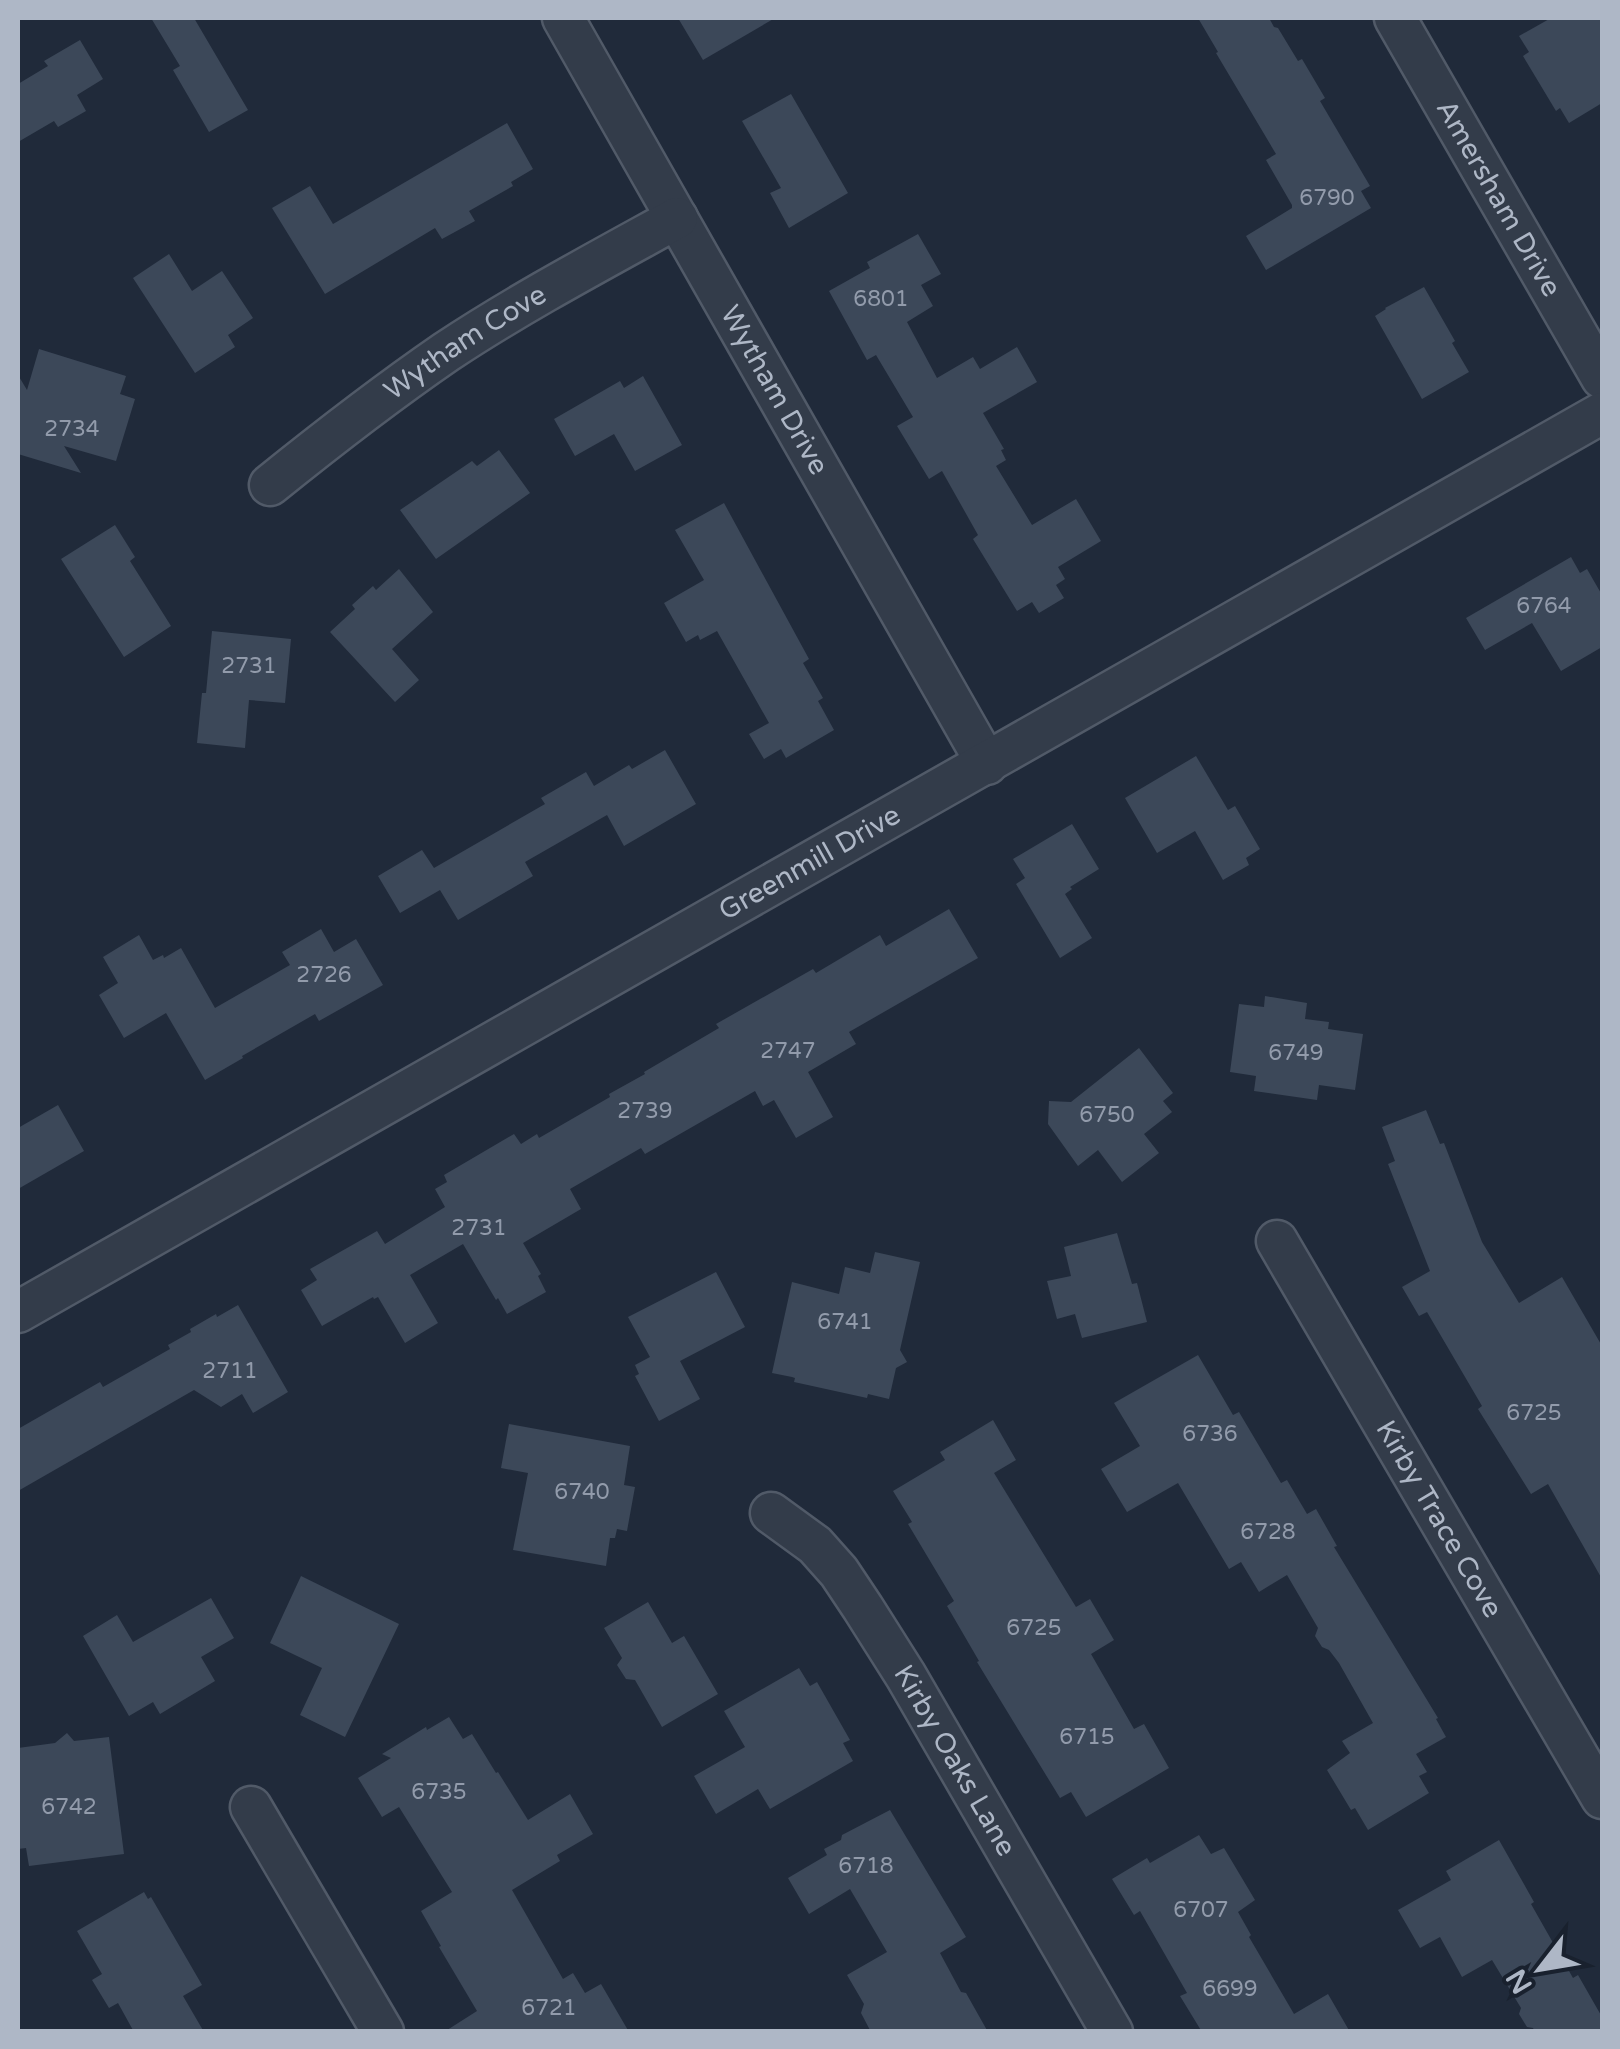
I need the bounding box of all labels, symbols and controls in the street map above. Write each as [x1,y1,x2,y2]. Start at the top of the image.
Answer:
street label: Amersham Drive [1429,94,1569,303]
house number: 6790 [1299,185,1355,211]
street label: Wytham Cove [377,277,552,407]
house number: 6801 [853,286,909,312]
street label: Wytham Drive [713,299,836,481]
house number: 2734 [44,416,100,442]
house number: 6764 [1516,593,1572,619]
house number: 2731 [221,653,277,679]
street label: Greenmill Drive [713,798,906,928]
house number: 2726 [296,962,352,988]
house number: 2747 [760,1038,816,1064]
house number: 6749 [1268,1040,1324,1066]
house number: 2739 [617,1098,673,1124]
house number: 6750 [1079,1102,1135,1128]
house number: 2731 [451,1215,507,1241]
house number: 6741 [817,1309,873,1335]
house number: 2711 [202,1358,258,1384]
house number: 6725 [1506,1400,1562,1426]
street label: Kirby Trace Cove [1369,1414,1510,1624]
house number: 6736 [1182,1421,1238,1447]
house number: 6740 [554,1479,610,1505]
house number: 6728 [1240,1519,1296,1545]
house number: 6725 [1006,1615,1062,1641]
street label: Kirby Oaks Lane [886,1659,1024,1862]
house number: 6715 [1059,1724,1115,1750]
house number: 6735 [411,1779,467,1805]
house number: 6742 [41,1794,97,1820]
house number: 6718 [838,1853,894,1879]
house number: 6707 [1173,1897,1229,1923]
north arrow [1490,1919,1590,2019]
text: N [1499,1963,1540,2000]
house number: 6699 [1202,1976,1258,2002]
house number: 6721 [521,1995,577,2021]

